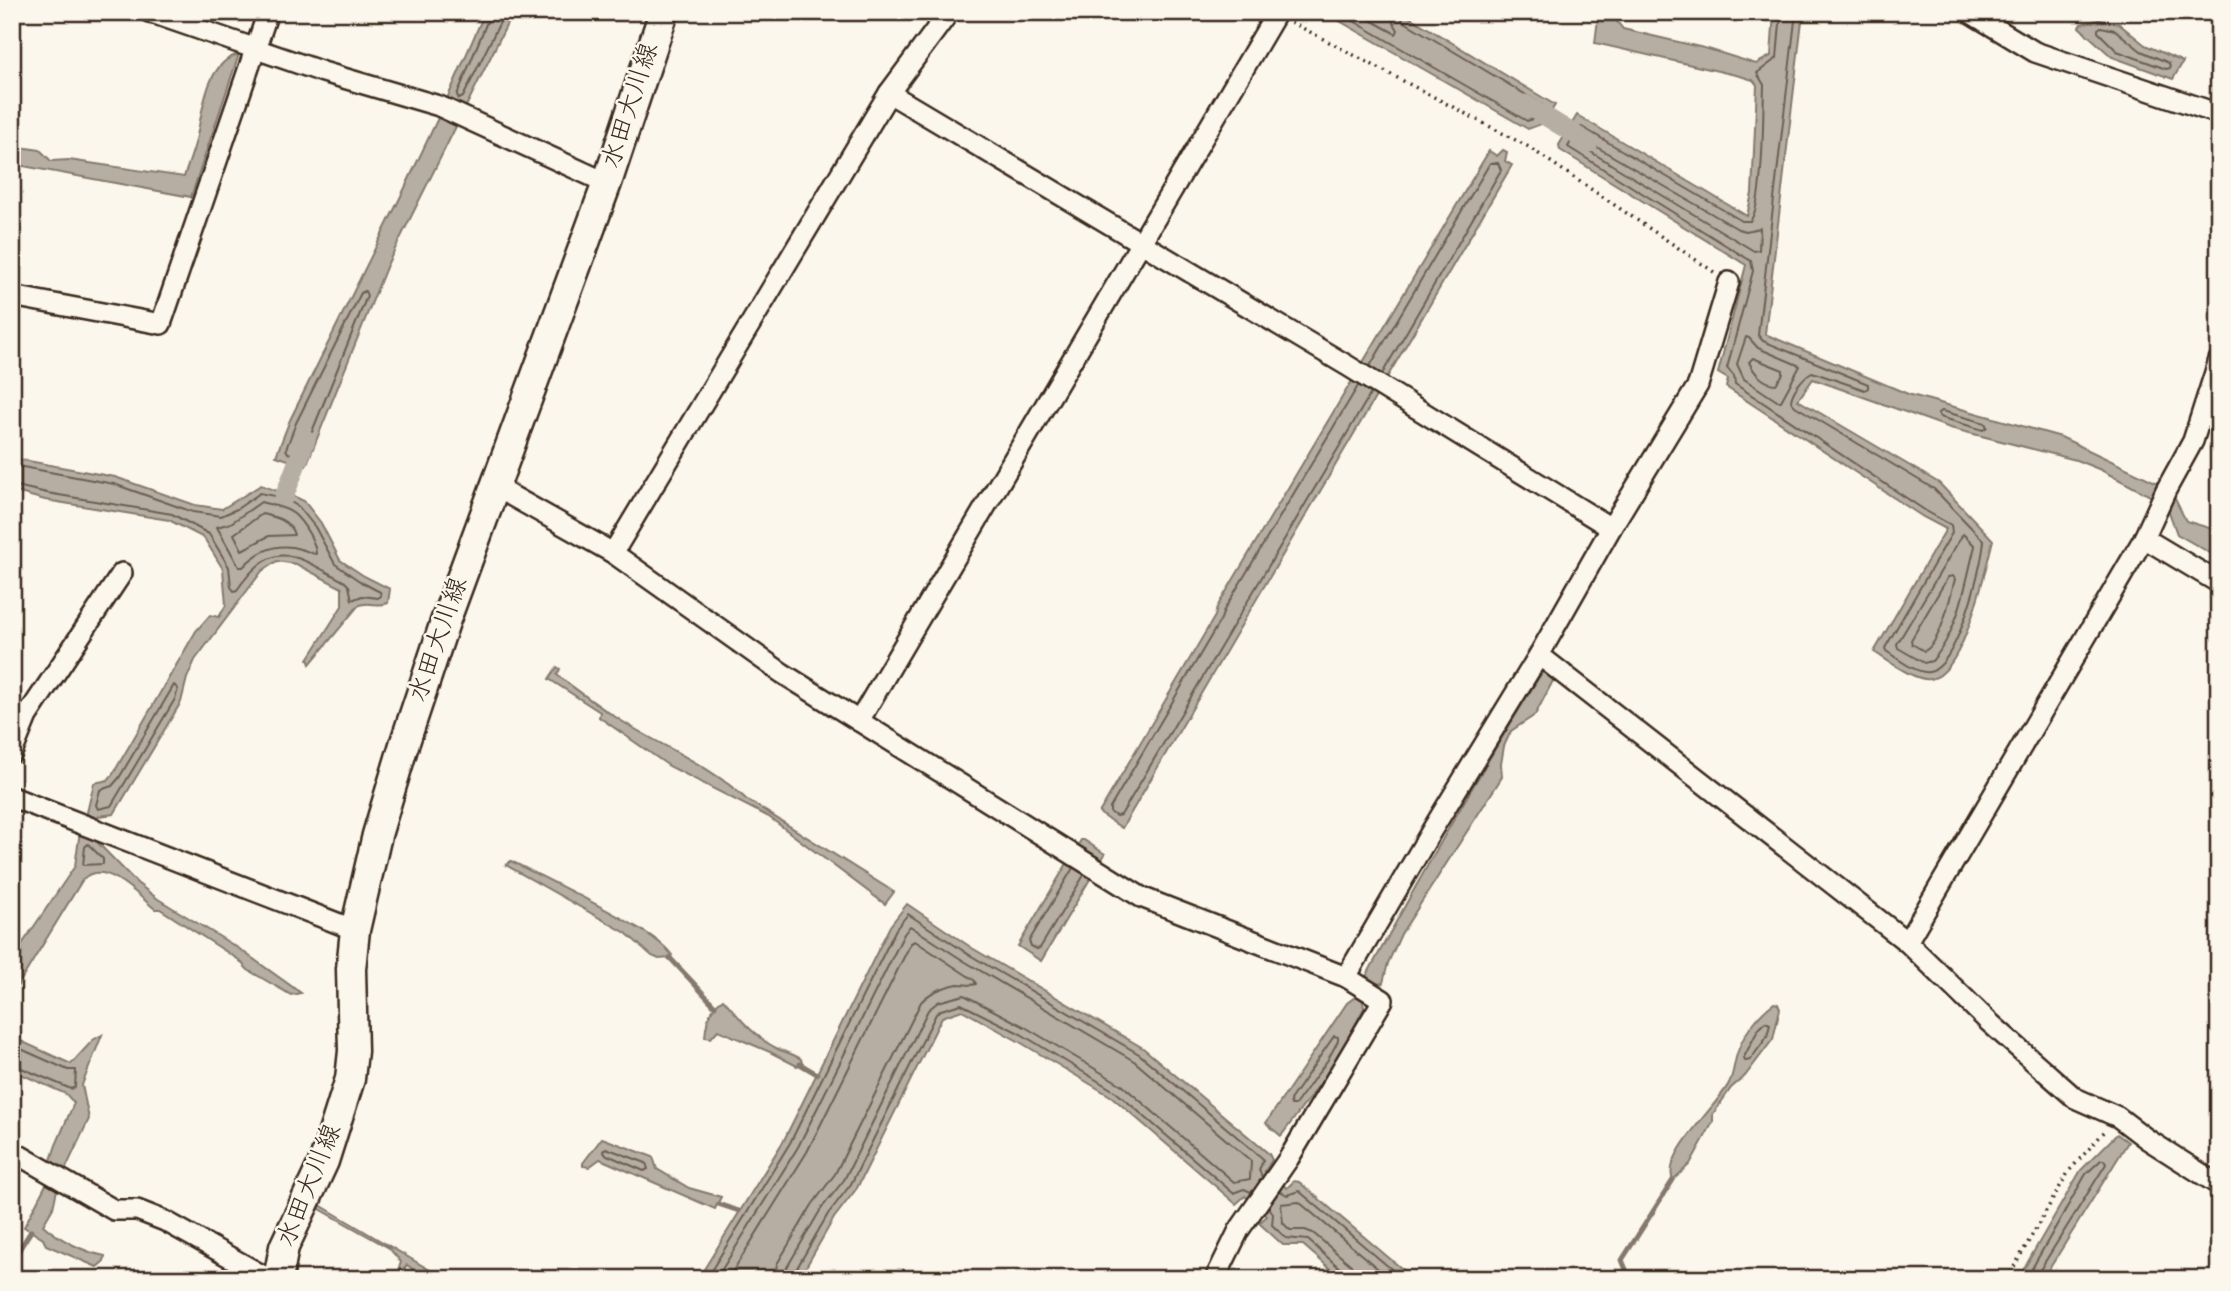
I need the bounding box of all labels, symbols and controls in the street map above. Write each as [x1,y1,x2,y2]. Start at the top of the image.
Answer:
street label: 水田大川線 [594,38,670,174]
street label: 水田大川線 [401,573,479,707]
street label: 水田大川線 [269,1119,353,1253]

